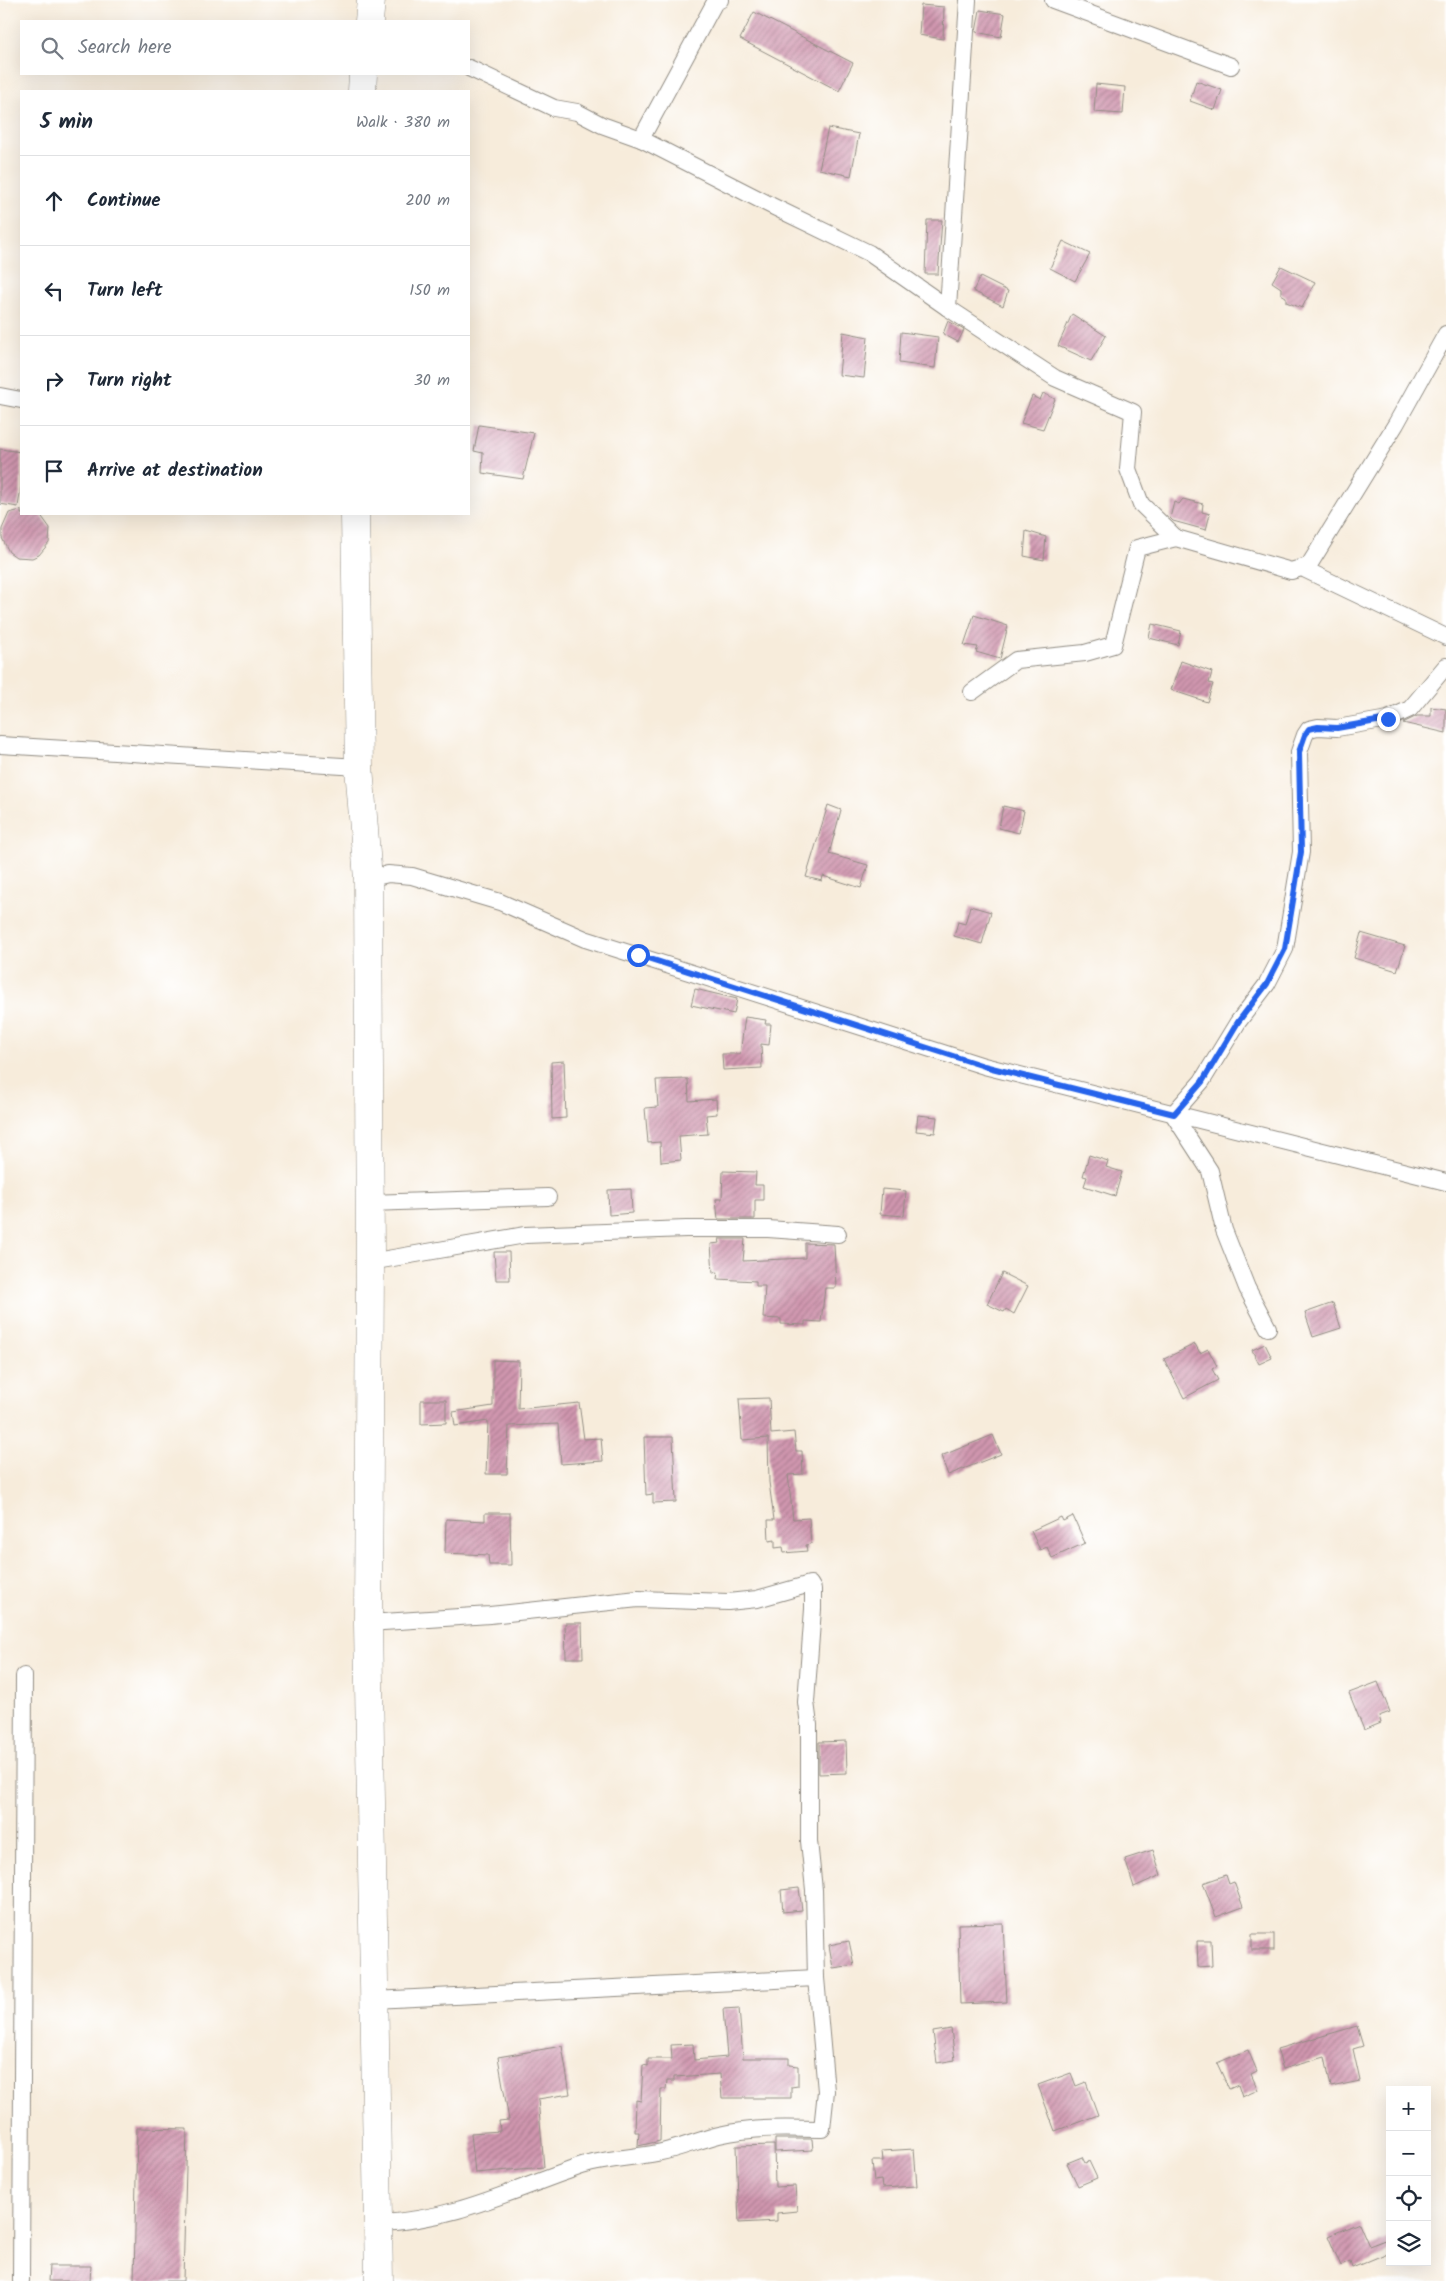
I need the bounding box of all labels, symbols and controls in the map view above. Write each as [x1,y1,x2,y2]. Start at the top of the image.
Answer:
search box [20,20,470,75]
text: Search here [78,33,172,63]
icon: search [38,34,66,62]
text: 5 min [40,106,93,139]
text: Walk · 380 m [356,110,450,135]
text: Continue [87,186,160,216]
icon: ahead [40,187,68,215]
text: 200 m [406,188,450,213]
text: Turn left [87,276,162,306]
icon: left [40,277,68,305]
text: 150 m [409,278,450,303]
text: Turn right [87,366,172,396]
icon: right [40,367,68,395]
text: 30 m [414,368,450,393]
text: Arrive at destination [87,456,263,486]
icon: arrive [40,457,68,485]
route end [1377,708,1400,731]
route start [627,944,650,967]
map controls [1386,2086,1431,2266]
button: + [1386,2086,1431,2131]
button: − [1386,2131,1431,2176]
button: locate [1386,2176,1431,2221]
button: layers [1386,2221,1431,2266]

